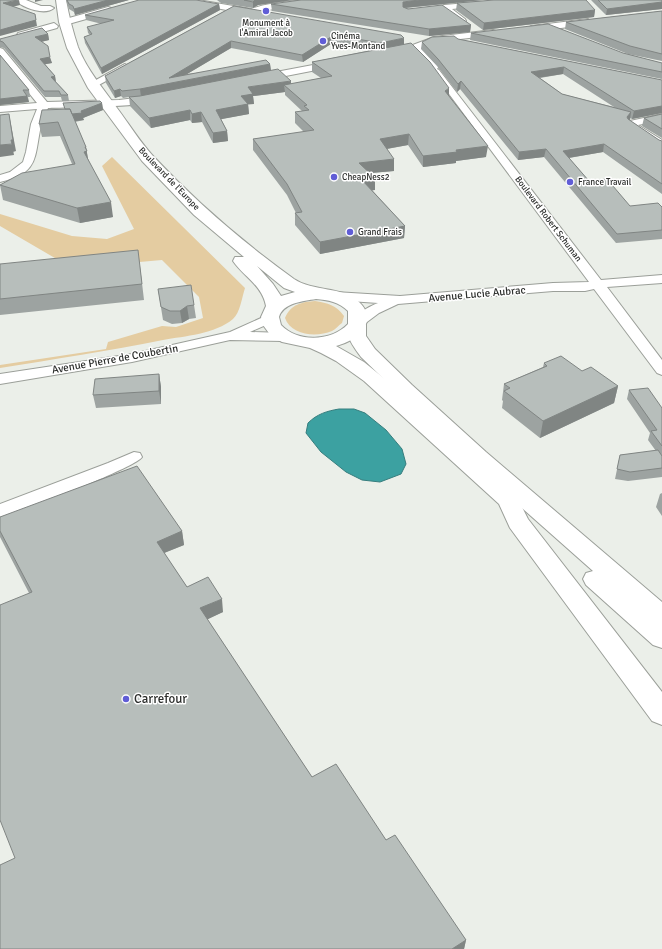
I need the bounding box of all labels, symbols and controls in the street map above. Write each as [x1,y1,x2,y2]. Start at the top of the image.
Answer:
marker: Monument à l'Amiral Jacob [261,6,271,16]
place label: Monument à l'Amiral Jacob [239,18,293,39]
place label: Cinéma Yves-Montand [331,31,385,52]
marker: Cinéma Yves-Montand [318,36,328,46]
street label: Boulevard de l'Europe [136,145,202,213]
marker: CheapNess2 [329,172,339,182]
place label: CheapNess2 [342,172,390,183]
street label: Boulevard Robert Schuman [512,174,584,264]
marker: France Travail [565,177,575,187]
place label: France Travail [578,177,632,188]
marker: Grand Frais [345,227,355,237]
place label: Grand Frais [358,227,402,238]
street label: Avenue Lucie Aubrac [428,283,526,305]
street label: Avenue Pierre de Coubertin [51,341,179,377]
place label: Carrefour [134,691,187,707]
marker: Carrefour [121,694,131,704]

